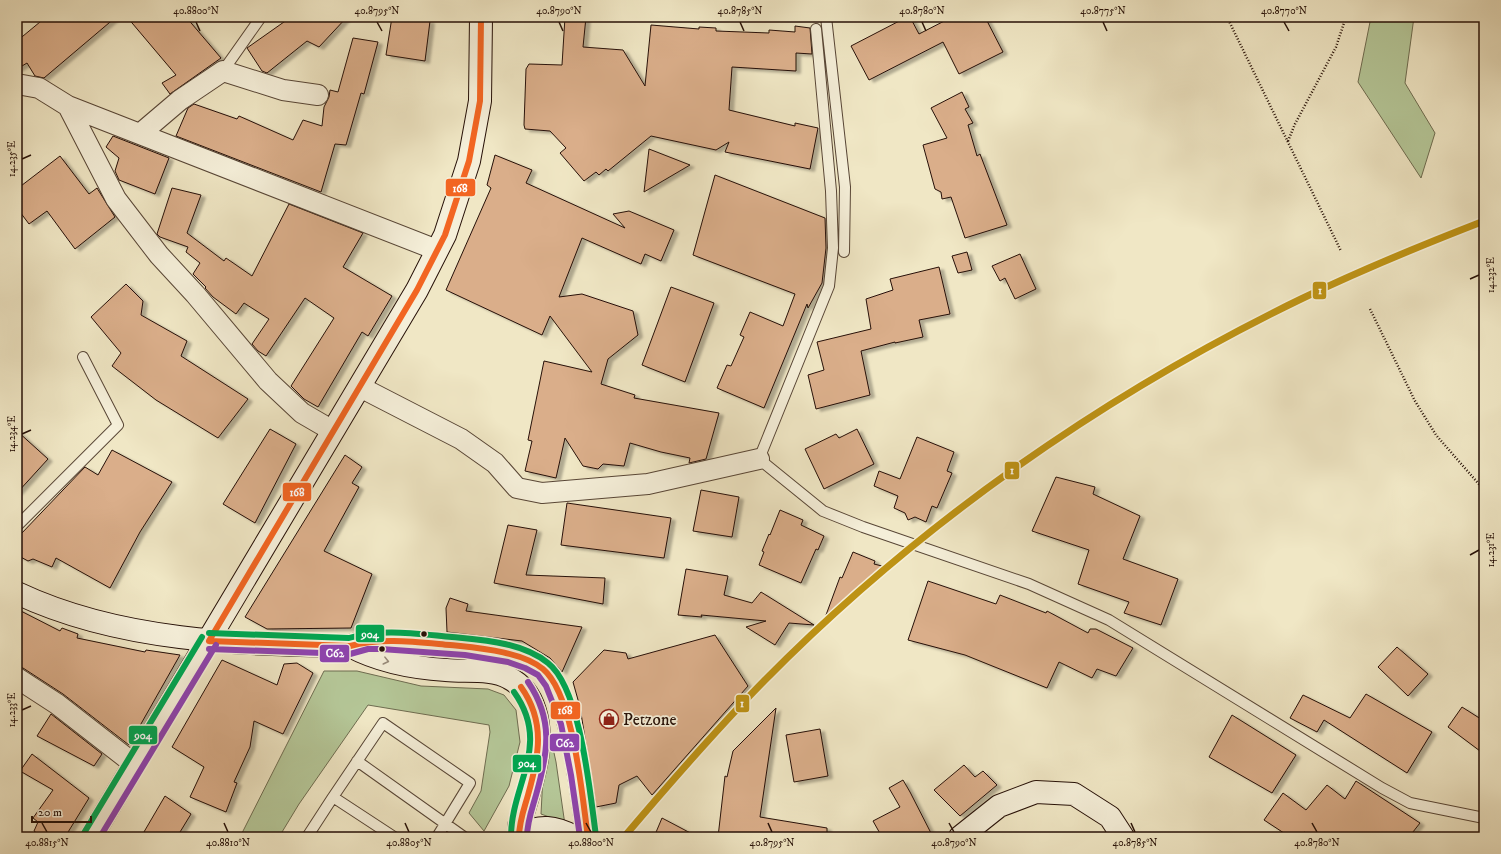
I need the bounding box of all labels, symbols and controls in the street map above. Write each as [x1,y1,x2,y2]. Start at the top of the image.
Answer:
text: 40.8800°N [173,5,219,17]
text: 40.8795°N [354,5,400,17]
text: 40.8790°N [536,5,582,17]
text: 40.8785°N [717,5,763,17]
text: 40.8780°N [899,5,945,17]
text: 40.8775°N [1080,5,1126,17]
text: 40.8770°N [1261,5,1307,17]
text: 14.235°E [6,141,18,177]
line badge: 168 [445,178,476,197]
text: 168 [452,182,468,196]
text: 14.232°E [1485,257,1497,293]
line badge: 1 [1312,281,1327,300]
text: 1 [1318,284,1322,298]
text: 14.234°E [6,416,18,452]
line badge: 1 [1004,461,1020,480]
text: 1 [1010,464,1014,478]
line badge: 168 [282,482,312,502]
text: 168 [289,486,305,500]
text: 14.231°E [1485,533,1497,567]
line badge: 904 [355,624,385,643]
text: 904 [360,628,380,642]
unlabelled marker [419,629,429,639]
line badge: C62 [319,644,350,663]
unlabelled marker [377,644,387,654]
text: C62 [326,647,345,661]
one-way arrow [383,656,389,664]
text: 14.233°E [6,693,18,727]
line badge: 1 [735,694,750,713]
text: 1 [740,697,744,711]
line badge: 168 [550,701,581,720]
text: 168 [557,704,573,718]
shop icon: Petzone [598,708,620,730]
place label: Petzone [623,709,677,731]
line badge: 904 [128,725,158,745]
text: 904 [133,729,153,743]
line badge: C62 [549,733,580,752]
text: C62 [556,737,575,751]
line badge: 904 [512,754,542,773]
text: 904 [517,757,537,771]
scale bar [32,798,91,824]
text: 20 m [38,805,62,820]
text: 40.8815°N [25,837,69,849]
text: 40.8810°N [206,837,250,849]
text: 40.8805°N [386,837,432,849]
text: 40.8800°N [568,837,614,849]
text: 40.8795°N [749,837,795,849]
text: 40.8790°N [931,837,977,849]
text: 40.8785°N [1112,837,1158,849]
text: 40.8780°N [1294,837,1340,849]

